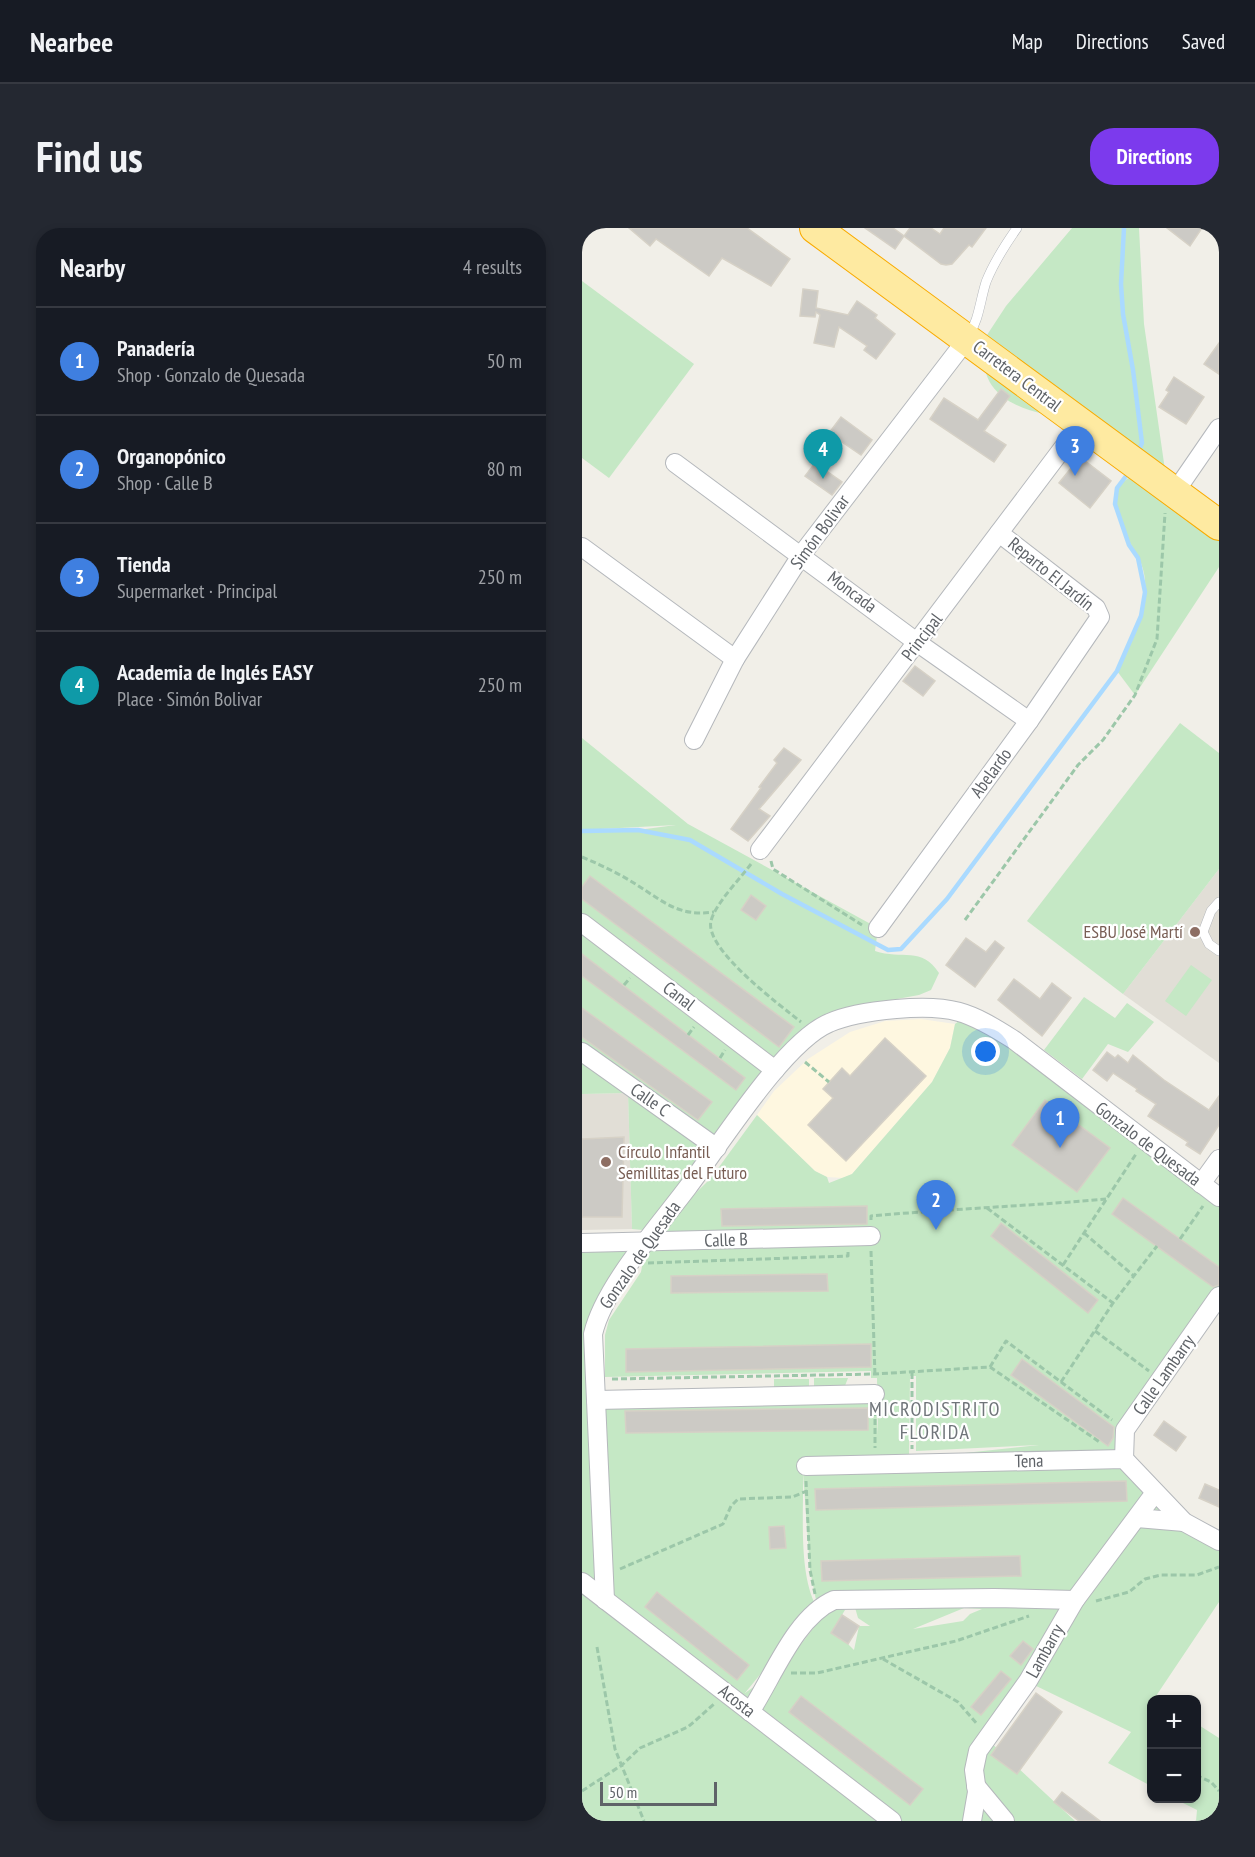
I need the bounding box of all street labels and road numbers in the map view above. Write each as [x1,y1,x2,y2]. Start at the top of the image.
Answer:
street label: Carretera Central [968,335,1067,417]
street label: Simón Bolivar [785,490,854,573]
street label: Reparto El Jardín [1004,532,1099,615]
street label: Moncada [823,566,881,618]
street label: Principal [896,608,947,665]
street label: Abelardo [965,743,1016,802]
street label: Canal [659,976,701,1016]
street label: Calle C [626,1078,675,1121]
street label: Gonzalo de Quesada [1091,1096,1206,1191]
street label: Gonzalo de Quesada [594,1196,685,1313]
street label: Calle B [704,1227,748,1252]
street label: Calle Lambarry [1128,1330,1200,1419]
street label: Tena [1014,1449,1044,1472]
street label: Lambarry [1020,1620,1069,1682]
street label: Acosta [714,1679,760,1722]

